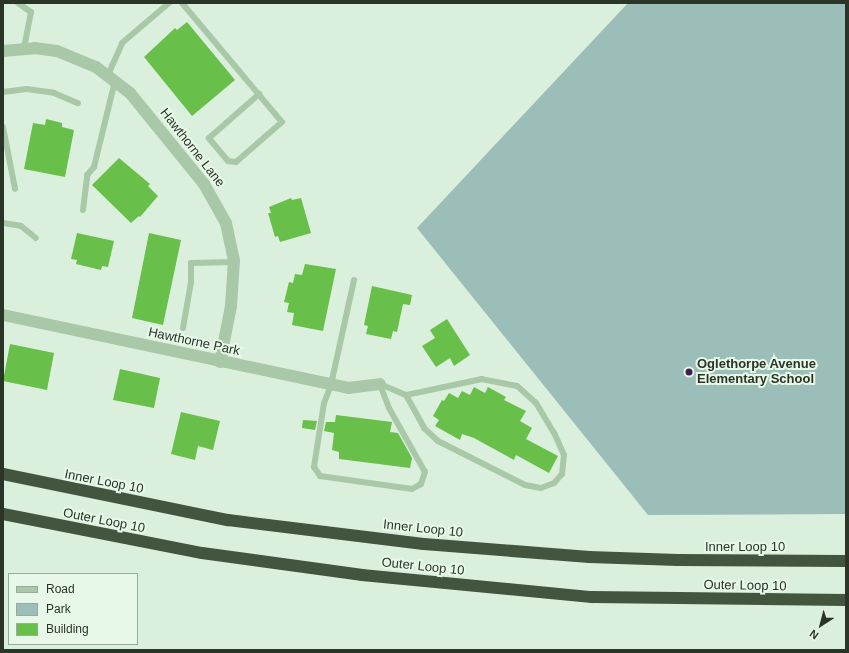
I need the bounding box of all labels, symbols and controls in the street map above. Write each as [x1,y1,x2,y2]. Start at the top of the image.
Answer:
street label: Hawthorne Lane [156,106,228,190]
street label: Hawthorne Park [147,325,241,359]
place label: Oglethorpe Avenue Elementary School [697,357,816,388]
marker: Oglethorpe Avenue Elementary School [684,367,694,377]
street label: Inner Loop 10 [63,467,145,497]
street label: Outer Loop 10 [62,505,146,537]
street label: Inner Loop 10 [382,517,464,541]
street label: Inner Loop 10 [705,539,785,555]
street label: Outer Loop 10 [381,555,465,579]
legend [8,573,138,645]
street label: Outer Loop 10 [703,577,787,595]
text: Road [46,582,75,596]
text: Park [46,602,71,616]
north arrow [801,605,841,645]
text: Building [46,622,89,636]
text: N [807,628,821,642]

